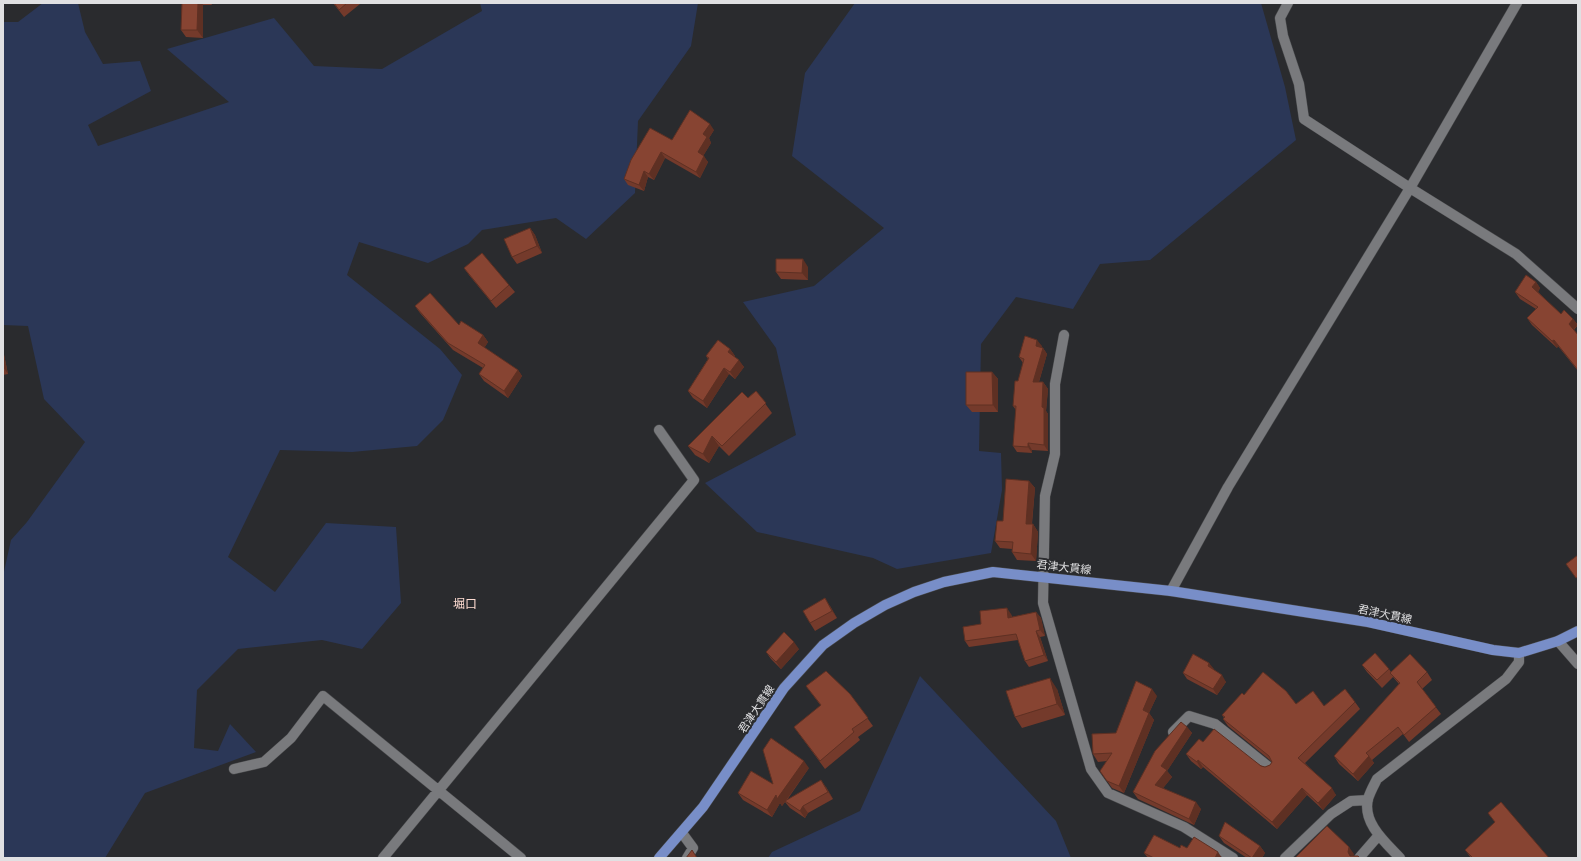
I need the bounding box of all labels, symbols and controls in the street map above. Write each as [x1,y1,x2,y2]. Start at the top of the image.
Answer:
street label: 君津大貫線 [1036,558,1092,577]
district label: 堀口 [453,597,477,611]
street label: 君津大貫線 [1357,602,1413,627]
street label: 君津大貫線 [736,683,777,736]

